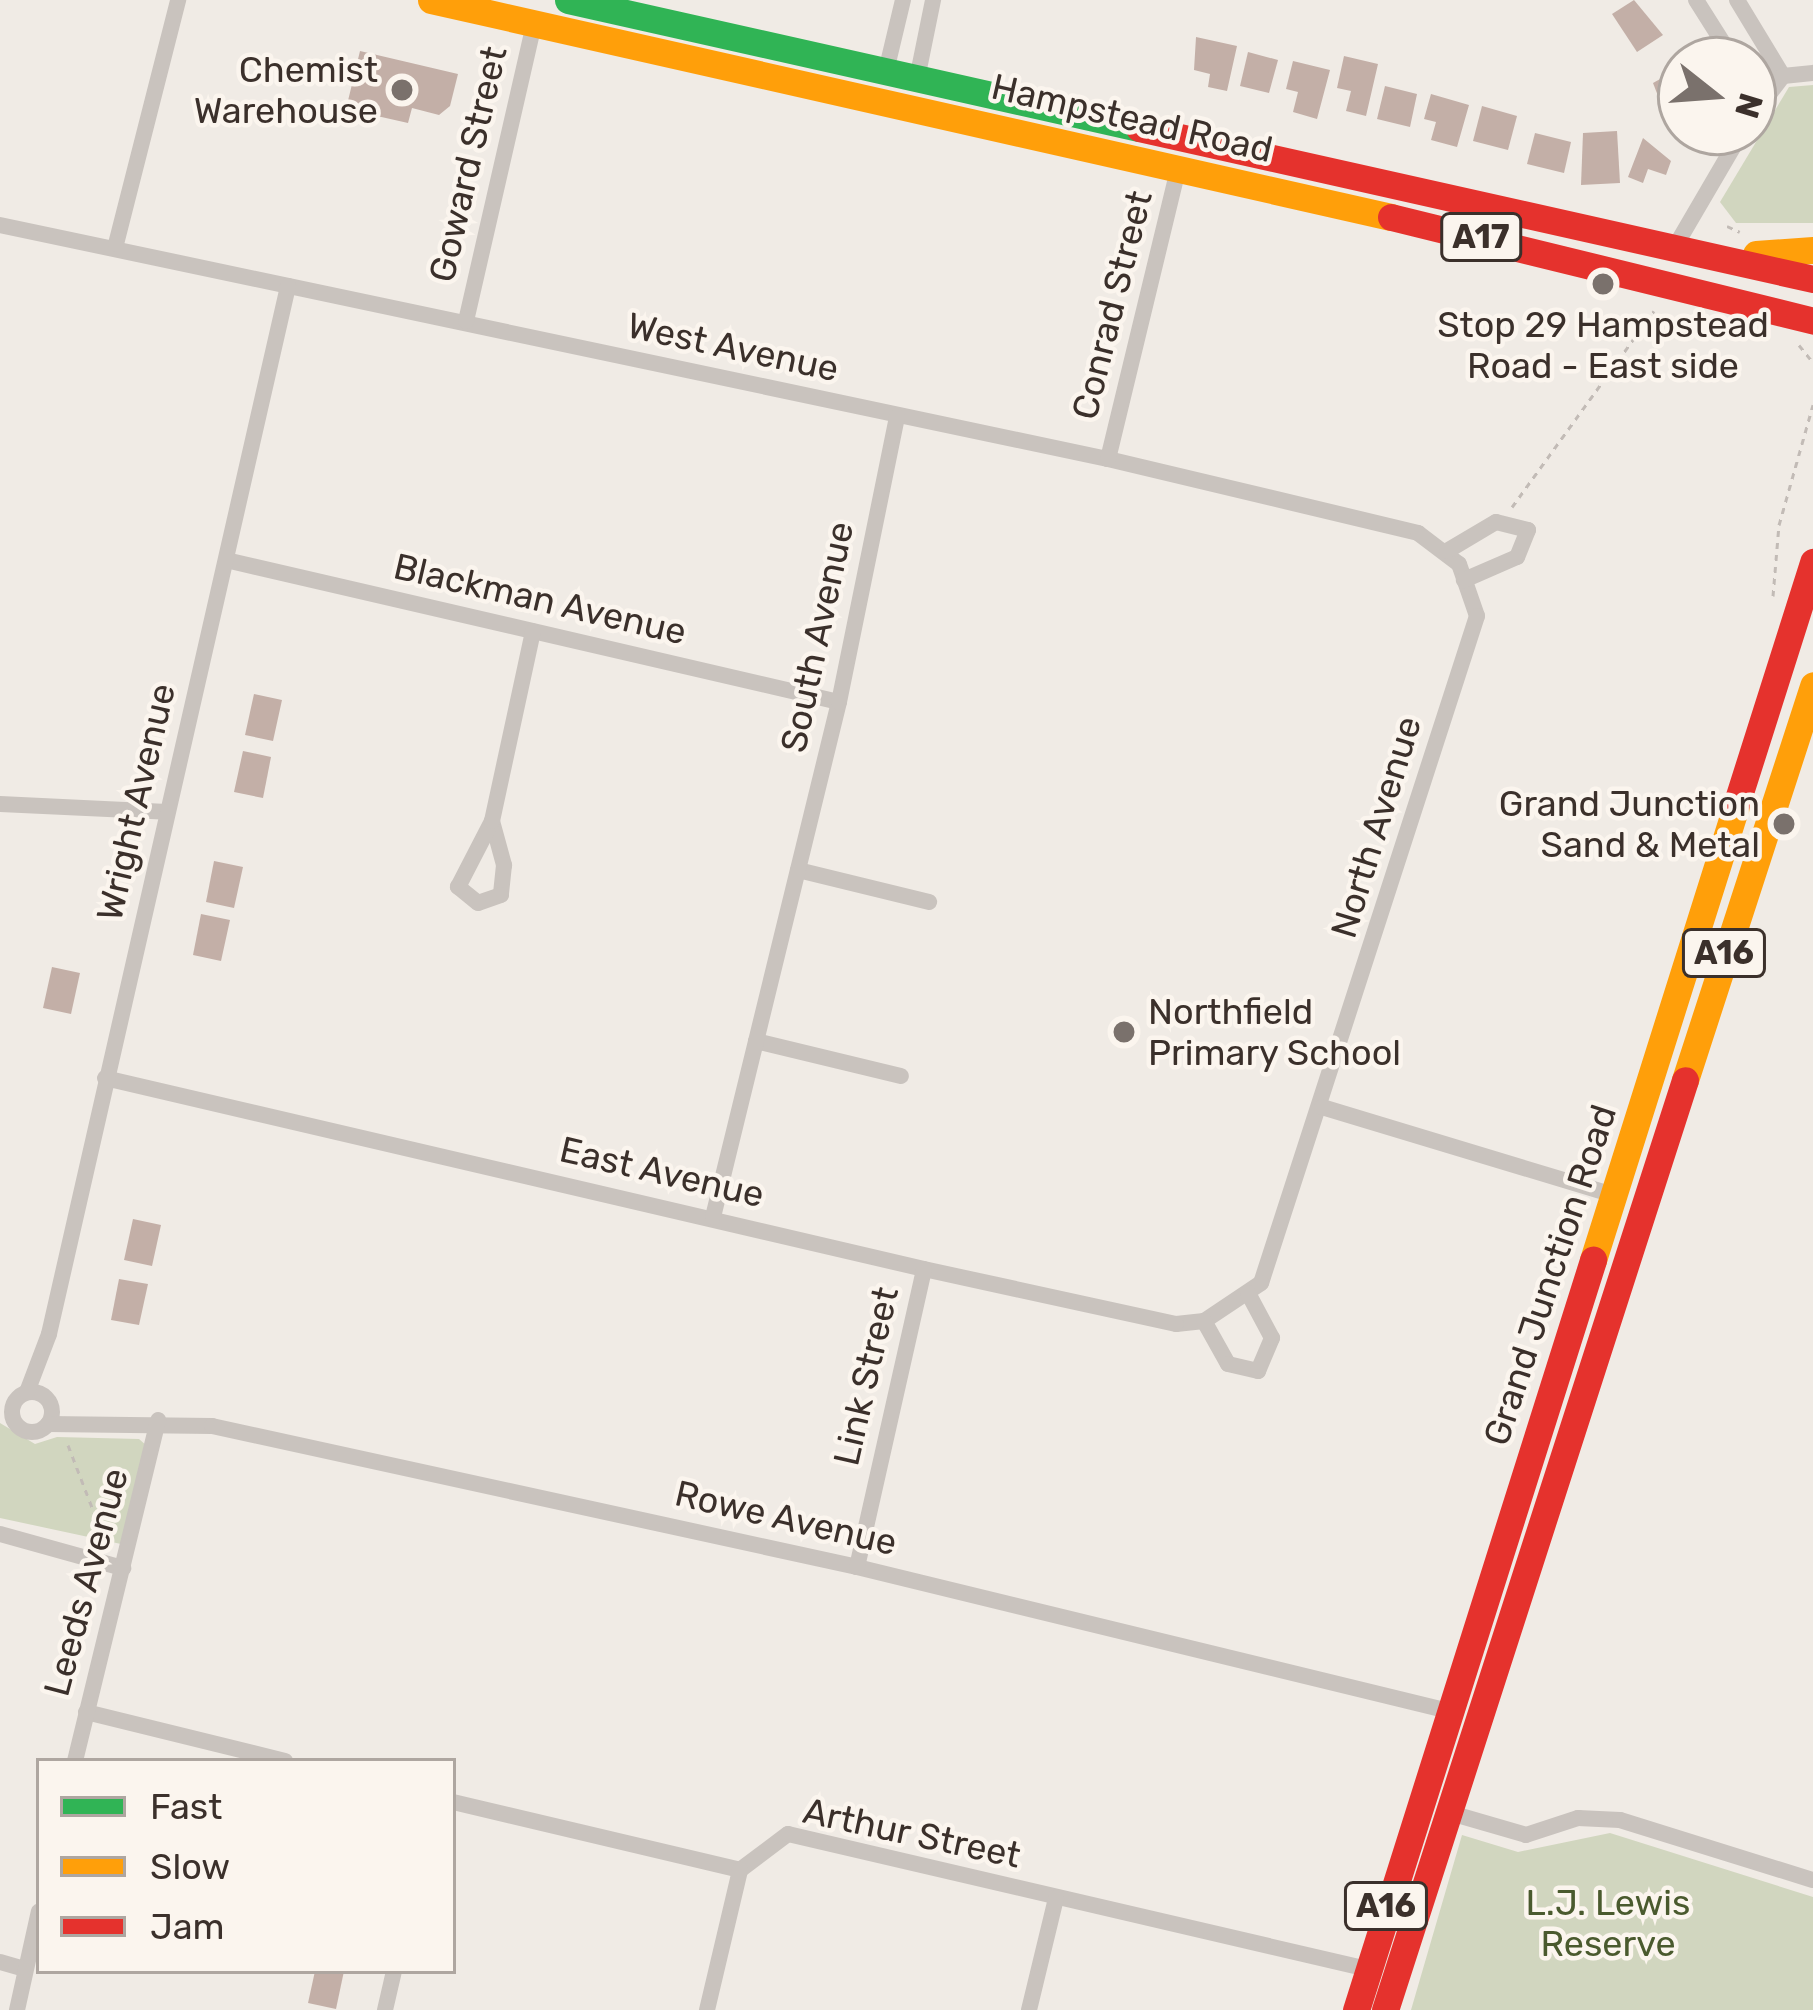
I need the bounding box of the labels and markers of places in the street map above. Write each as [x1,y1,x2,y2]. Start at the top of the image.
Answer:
place label: Chemist Warehouse [194,47,378,132]
marker: Chemist Warehouse [389,77,415,103]
marker: Stop 29 Hampstead Road - East side [1590,271,1616,297]
place label: Stop 29 Hampstead Road - East side [1437,302,1769,387]
place label: Grand Junction Sand & Metal [1499,781,1760,866]
marker: Grand Junction Sand & Metal [1771,811,1797,837]
place label: Northfield Primary School [1148,989,1402,1074]
marker: Northfield Primary School [1111,1019,1137,1045]

